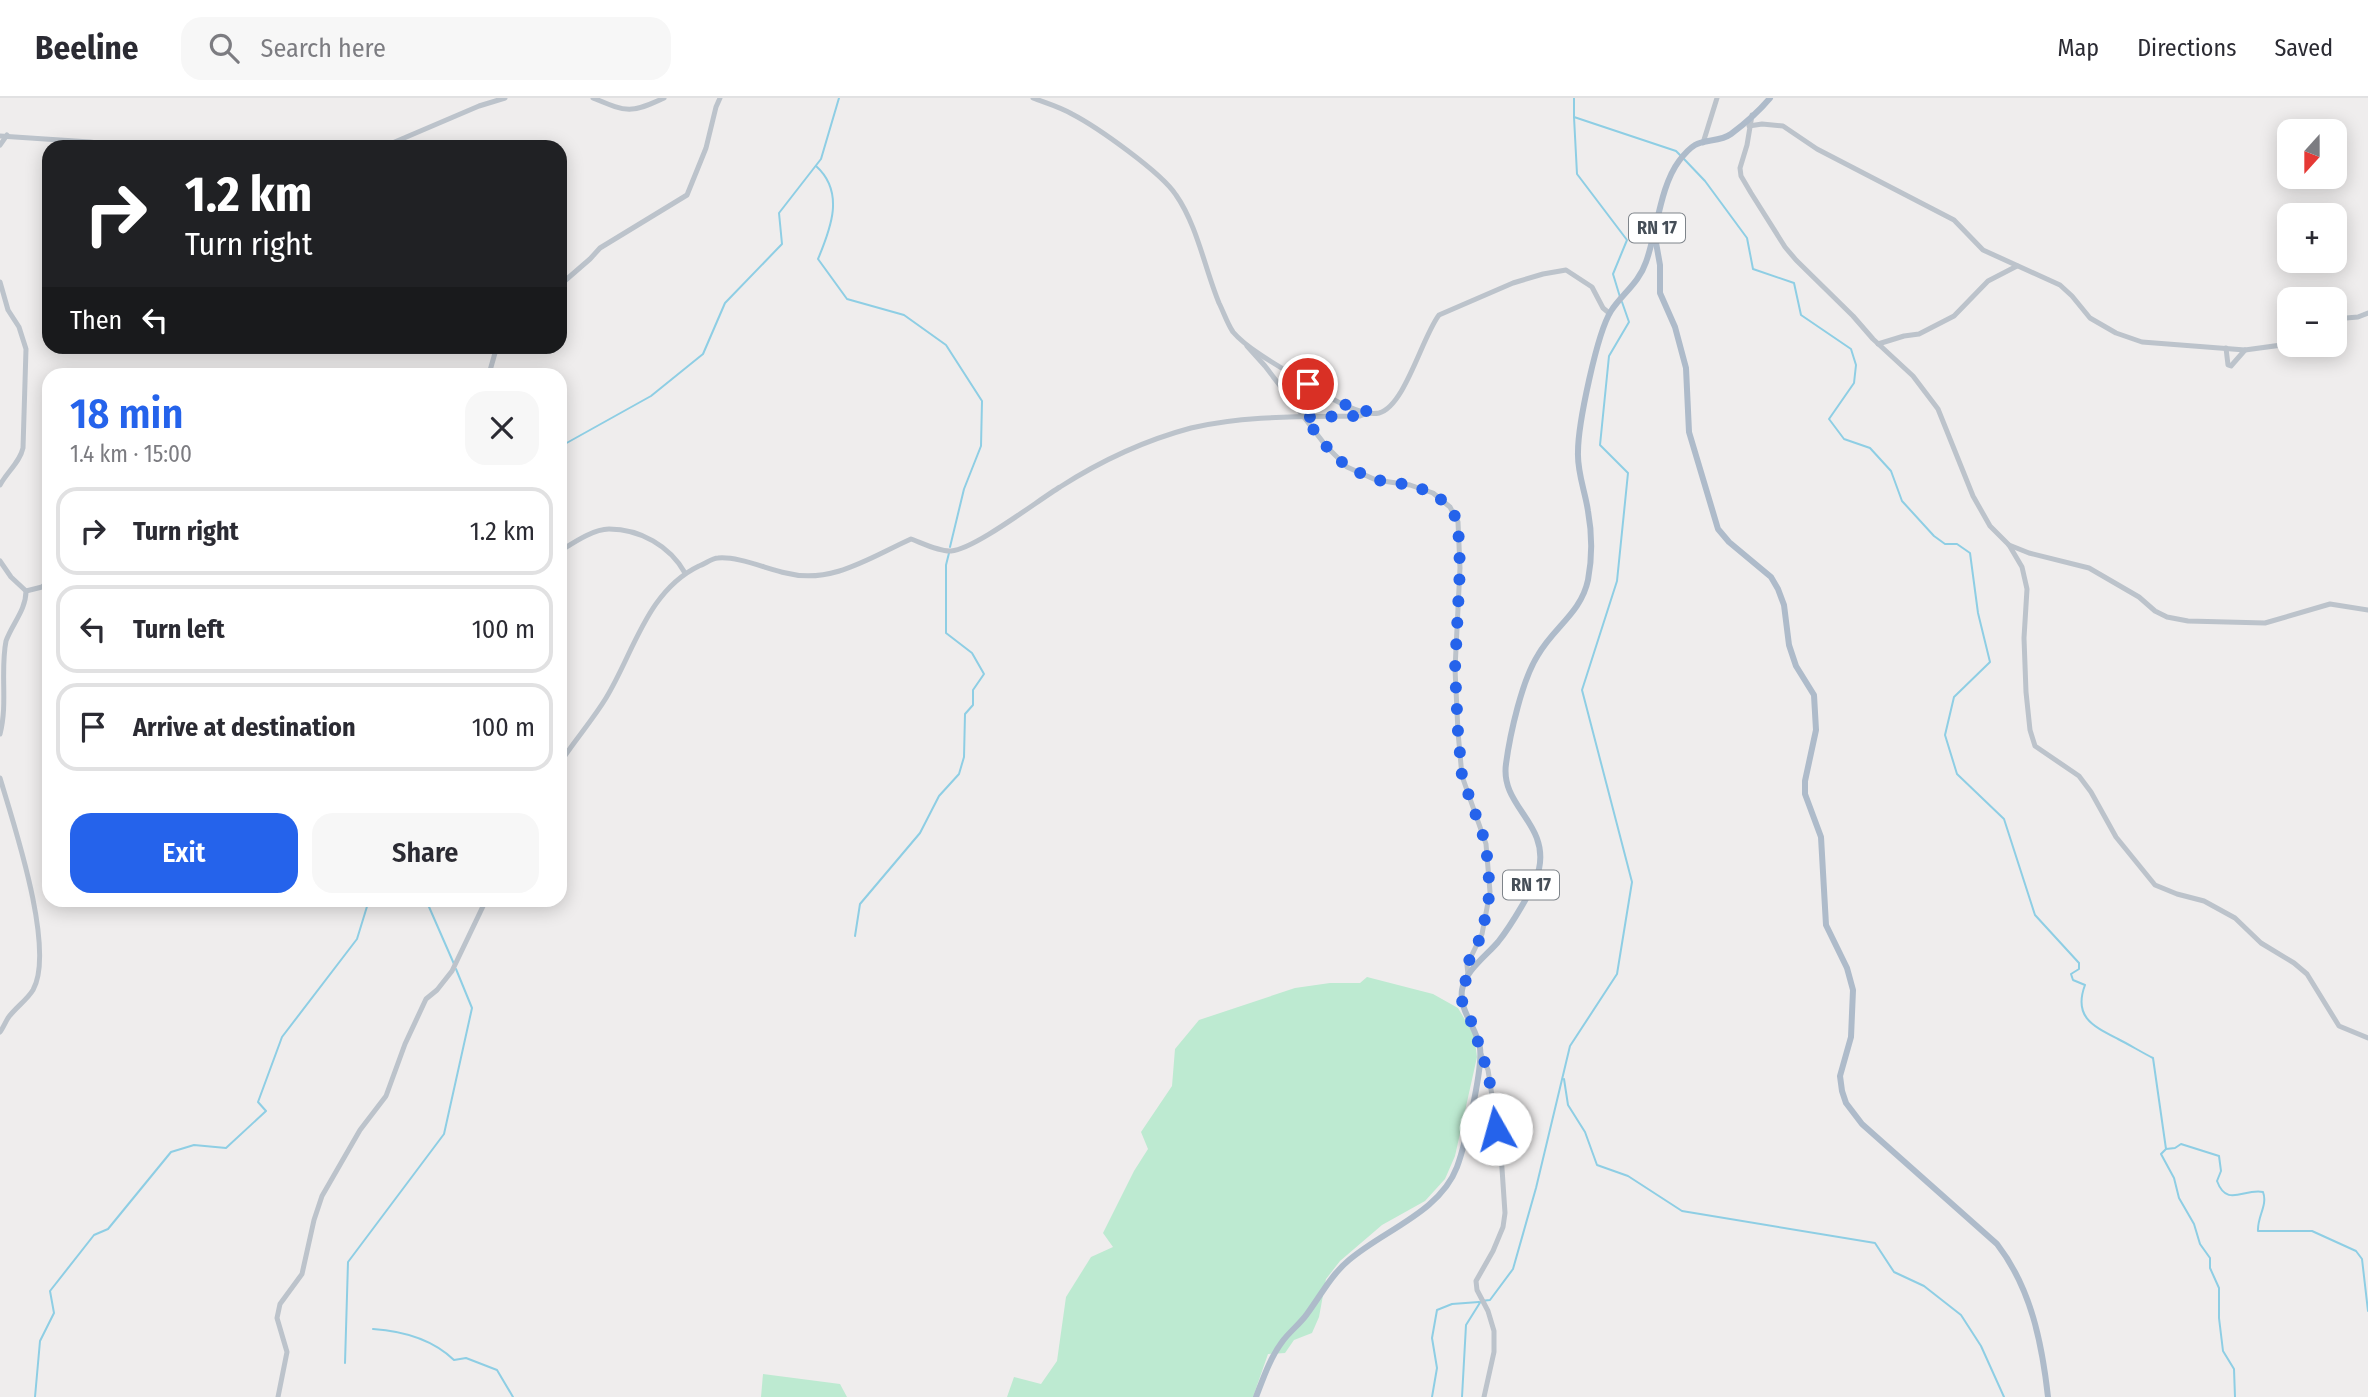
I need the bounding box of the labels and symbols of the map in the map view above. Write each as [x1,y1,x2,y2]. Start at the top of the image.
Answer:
north arrow [2277,119,2347,189]
road number: RN 17 [1629,214,1685,243]
pin [1278,354,1338,414]
road number: RN 17 [1503,870,1559,900]
position arrow [1459,1092,1533,1166]

